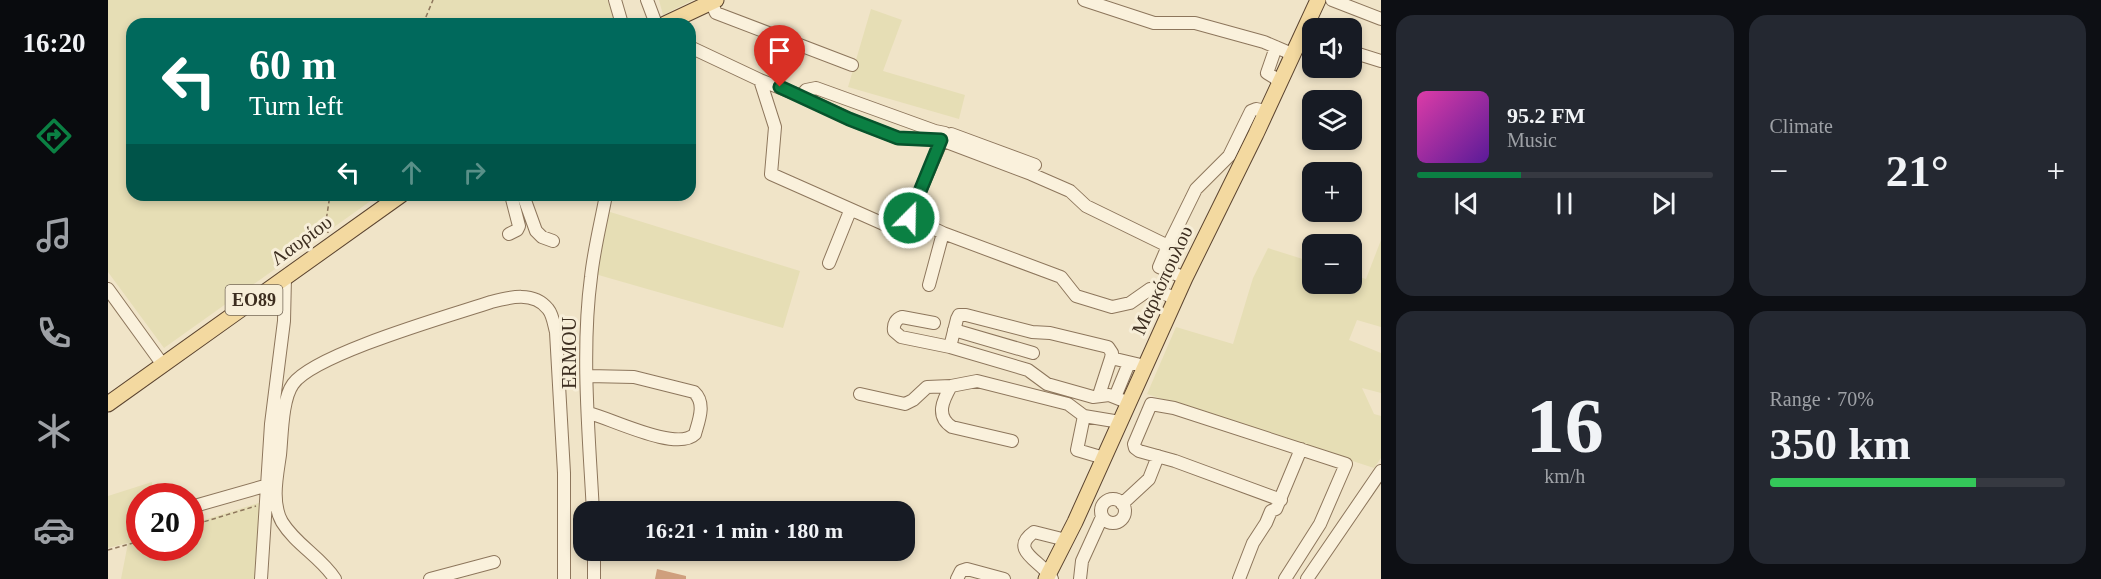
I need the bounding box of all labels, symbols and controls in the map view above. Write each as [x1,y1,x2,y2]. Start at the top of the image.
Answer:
map controls [1302,18,1362,294]
button: sound [1302,18,1362,78]
pin [754,25,805,87]
text: 16:20 [23,28,86,58]
icon: arrive [763,34,796,67]
icon: left [150,42,228,120]
text: 60 m [249,42,337,88]
button: layers [1302,90,1362,150]
text: Turn left [249,91,343,121]
text: 95.2 FM [1507,103,1585,128]
icon: directions [33,115,75,157]
text: Climate [1770,115,1833,137]
text: Music [1507,129,1557,151]
text: 21° [1886,146,1949,196]
text: − [1770,153,1788,189]
text: + [2046,153,2065,189]
icon: left [332,156,365,189]
icon: ahead [395,156,428,189]
icon: right [458,156,491,189]
button: + [1302,162,1362,222]
position arrow [877,186,941,250]
icon: previous [1450,187,1483,220]
icon: pause [1548,187,1581,220]
icon: next [1647,187,1680,220]
street label: Λαυρίου [266,210,337,270]
icon: music [33,214,75,256]
street label: Μαρκόπουλου [1127,222,1198,338]
button: − [1302,234,1362,294]
road number: ΕΟ89 [226,285,282,315]
icon: phone [33,312,75,354]
street label: ERMOU [558,316,580,389]
text: 16 [1526,382,1604,469]
text: Range · 70% [1770,388,1874,410]
icon: climate [33,410,75,452]
text: 350 km [1770,419,1911,469]
text: km/h [1544,465,1585,487]
speed limit sign: 20 [126,483,204,561]
icon: car [33,509,75,551]
text: 16:21 · 1 min · 180 m [645,518,843,543]

